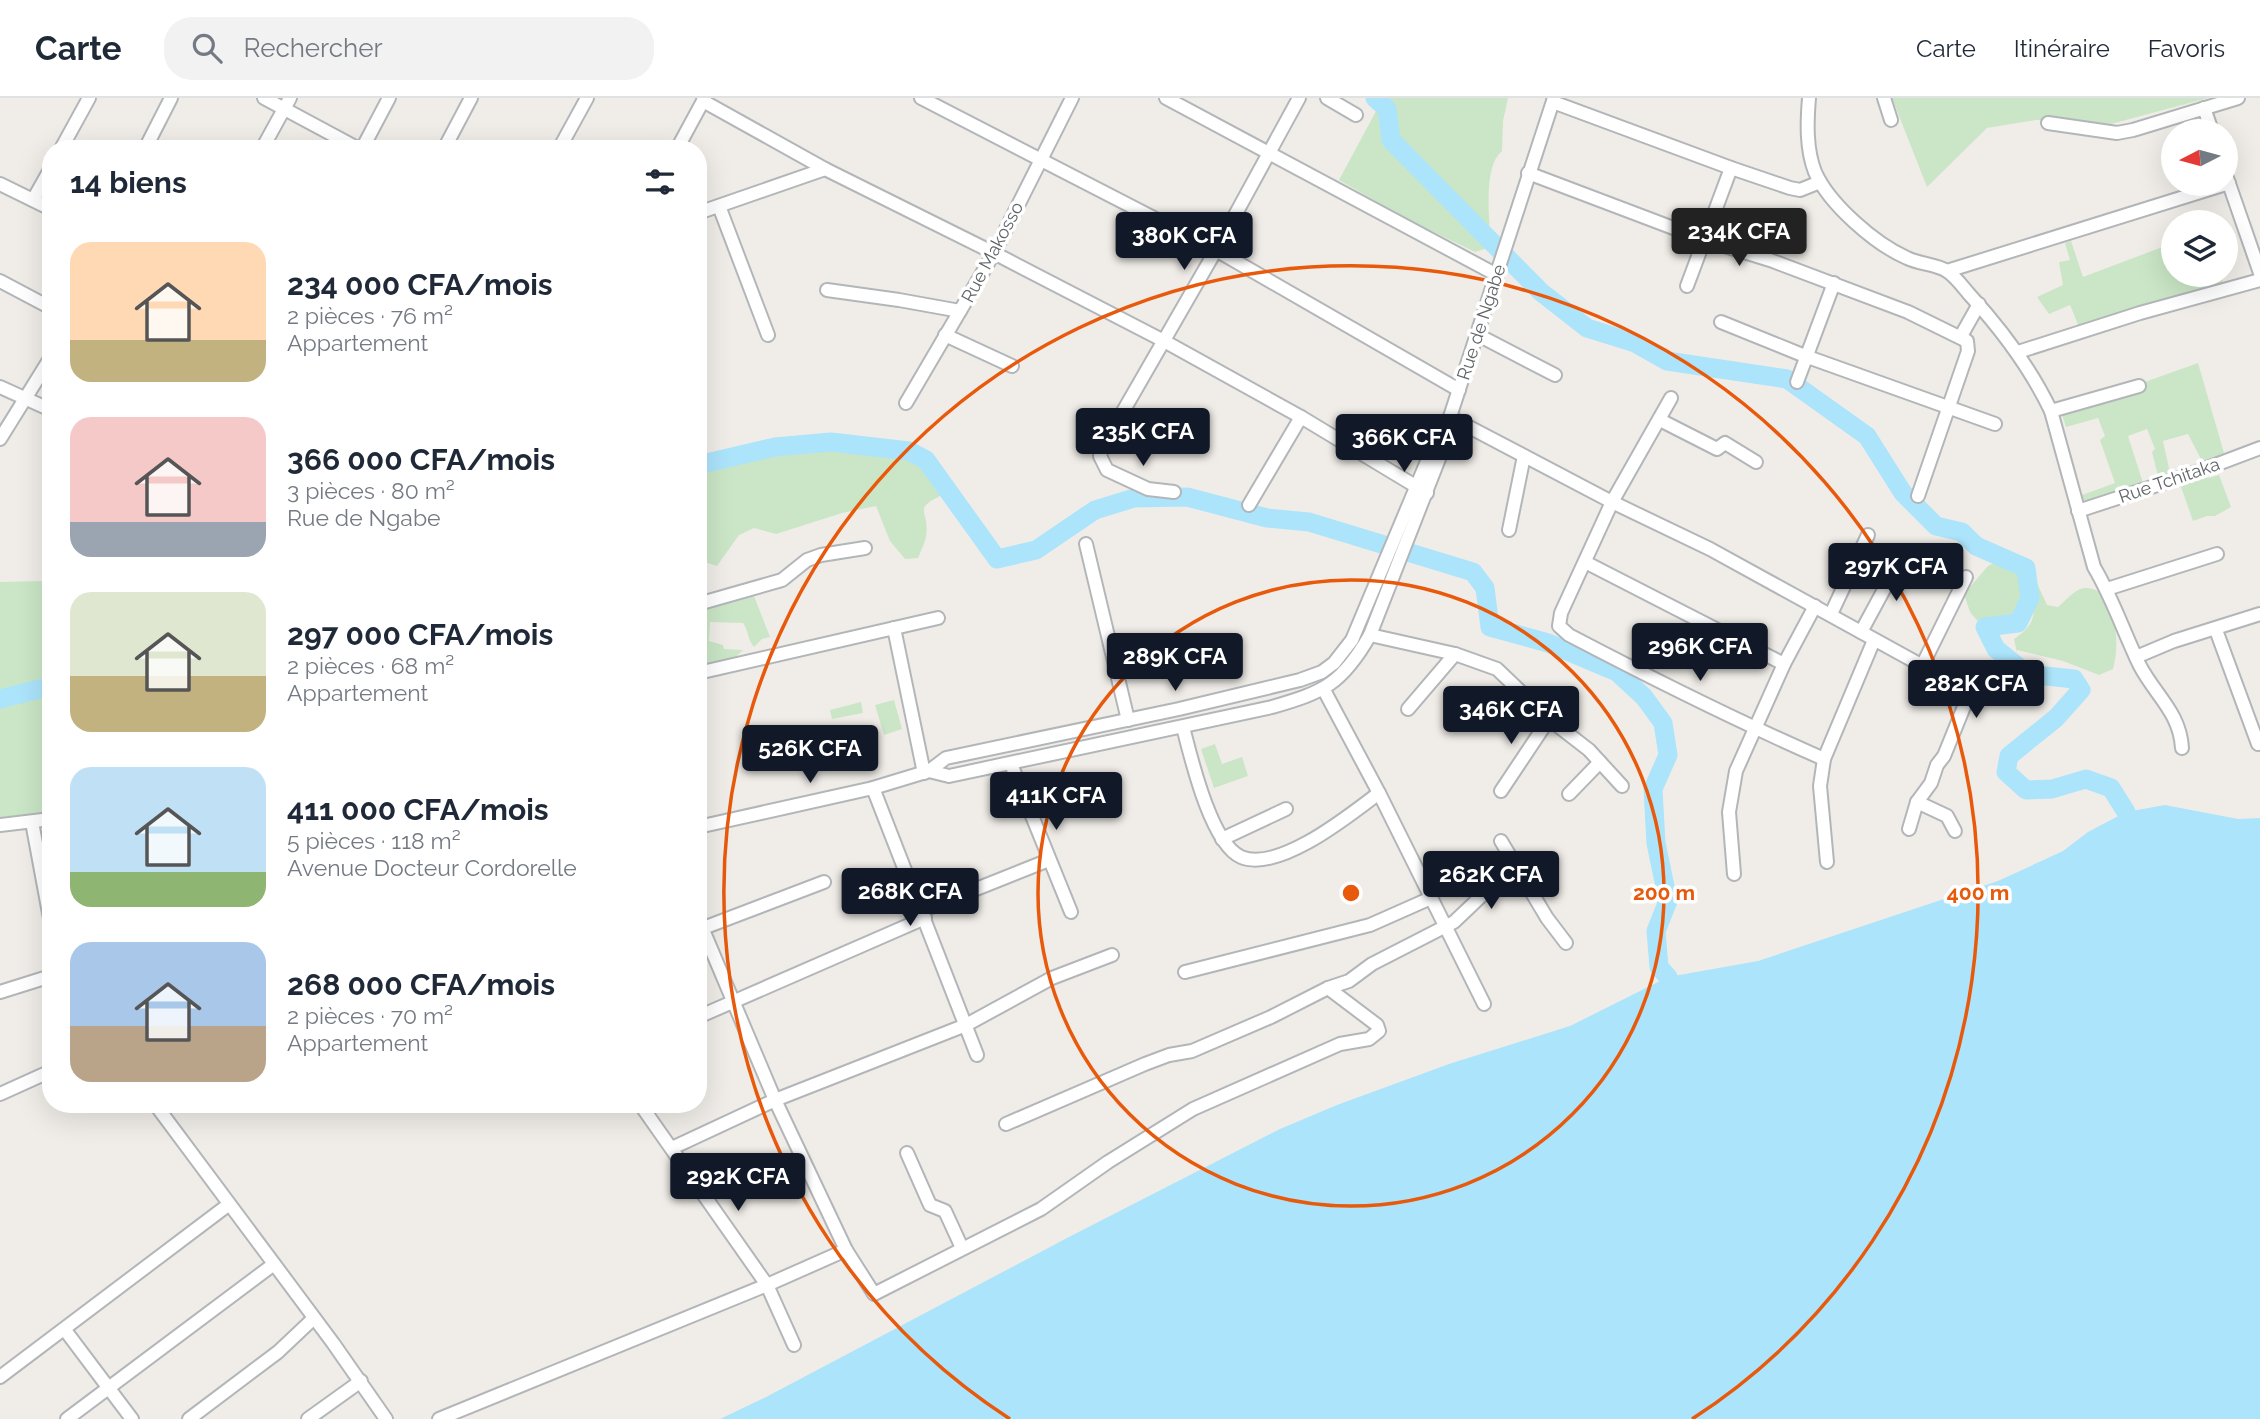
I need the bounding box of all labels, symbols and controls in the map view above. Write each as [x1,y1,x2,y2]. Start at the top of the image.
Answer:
search box [164,17,654,80]
text: Carte [35,29,122,68]
icon: search [188,29,226,67]
text: Rechercher [244,33,383,63]
text: Carte [1916,34,1976,63]
text: Itinéraire [2014,34,2110,63]
text: Favoris [2148,34,2225,63]
north arrow [2161,119,2238,196]
map controls [2161,119,2238,287]
icon: filters [641,163,679,201]
text: 14 biens [70,165,187,200]
street label: Rue Makosso [957,198,1027,306]
pin: 234K CFA [1667,208,1811,268]
button: layers [2161,210,2238,287]
pin: 380K CFA [1112,212,1256,272]
text: 234K CFA [1688,217,1790,244]
text: 380K CFA [1132,221,1236,248]
street label: Rue de Ngabe [1452,261,1510,382]
text: 234 000 CFA/mois [287,267,553,302]
icon: home [126,270,210,354]
text: 2 pièces · 76 m² [287,302,453,329]
text: Appartement [287,329,428,356]
pin: 235K CFA [1071,408,1215,468]
pin: 366K CFA [1332,414,1476,474]
text: 235K CFA [1092,417,1194,444]
text: 366K CFA [1352,423,1456,450]
text: 366 000 CFA/mois [287,442,555,477]
icon: home [126,445,210,529]
street label: Rue Tchitaka [2116,453,2222,507]
text: 3 pièces · 80 m² [287,477,455,504]
text: Rue de Ngabe [287,504,441,531]
pin: 297K CFA [1824,544,1968,603]
text: 297K CFA [1844,552,1948,579]
text: 297 000 CFA/mois [287,617,553,652]
icon: home [126,620,210,704]
pin: 296K CFA [1628,624,1772,683]
text: 296K CFA [1648,632,1752,659]
pin: 289K CFA [1103,634,1247,693]
text: 289K CFA [1123,642,1227,669]
text: 2 pièces · 68 m² [287,652,454,679]
pin: 282K CFA [1904,660,2048,720]
text: 282K CFA [1924,669,2028,696]
text: Appartement [287,679,428,706]
pin: 346K CFA [1439,686,1583,746]
text: 346K CFA [1459,695,1563,722]
pin: 526K CFA [738,726,882,785]
text: 526K CFA [758,734,862,761]
pin: 411K CFA [984,772,1128,832]
text: 411K CFA [1006,781,1106,808]
text: 411 000 CFA/mois [287,792,549,827]
icon: home [126,795,210,879]
text: 5 pièces · 118 m² [287,827,461,854]
pin: 262K CFA [1419,852,1563,911]
text: Avenue Docteur Cordorelle [287,854,577,881]
text: 262K CFA [1439,860,1543,887]
pin: 268K CFA [838,868,982,928]
text: 268K CFA [858,877,962,904]
text: 200 m [1633,880,1695,905]
text: 400 m [1947,880,2009,905]
centre of rings [1339,881,1363,905]
text: 268 000 CFA/mois [287,967,555,1002]
icon: home [126,970,210,1054]
text: 2 pièces · 70 m² [287,1002,453,1029]
text: Appartement [287,1029,428,1056]
pin: 292K CFA [666,1154,810,1213]
text: 292K CFA [686,1162,790,1189]

